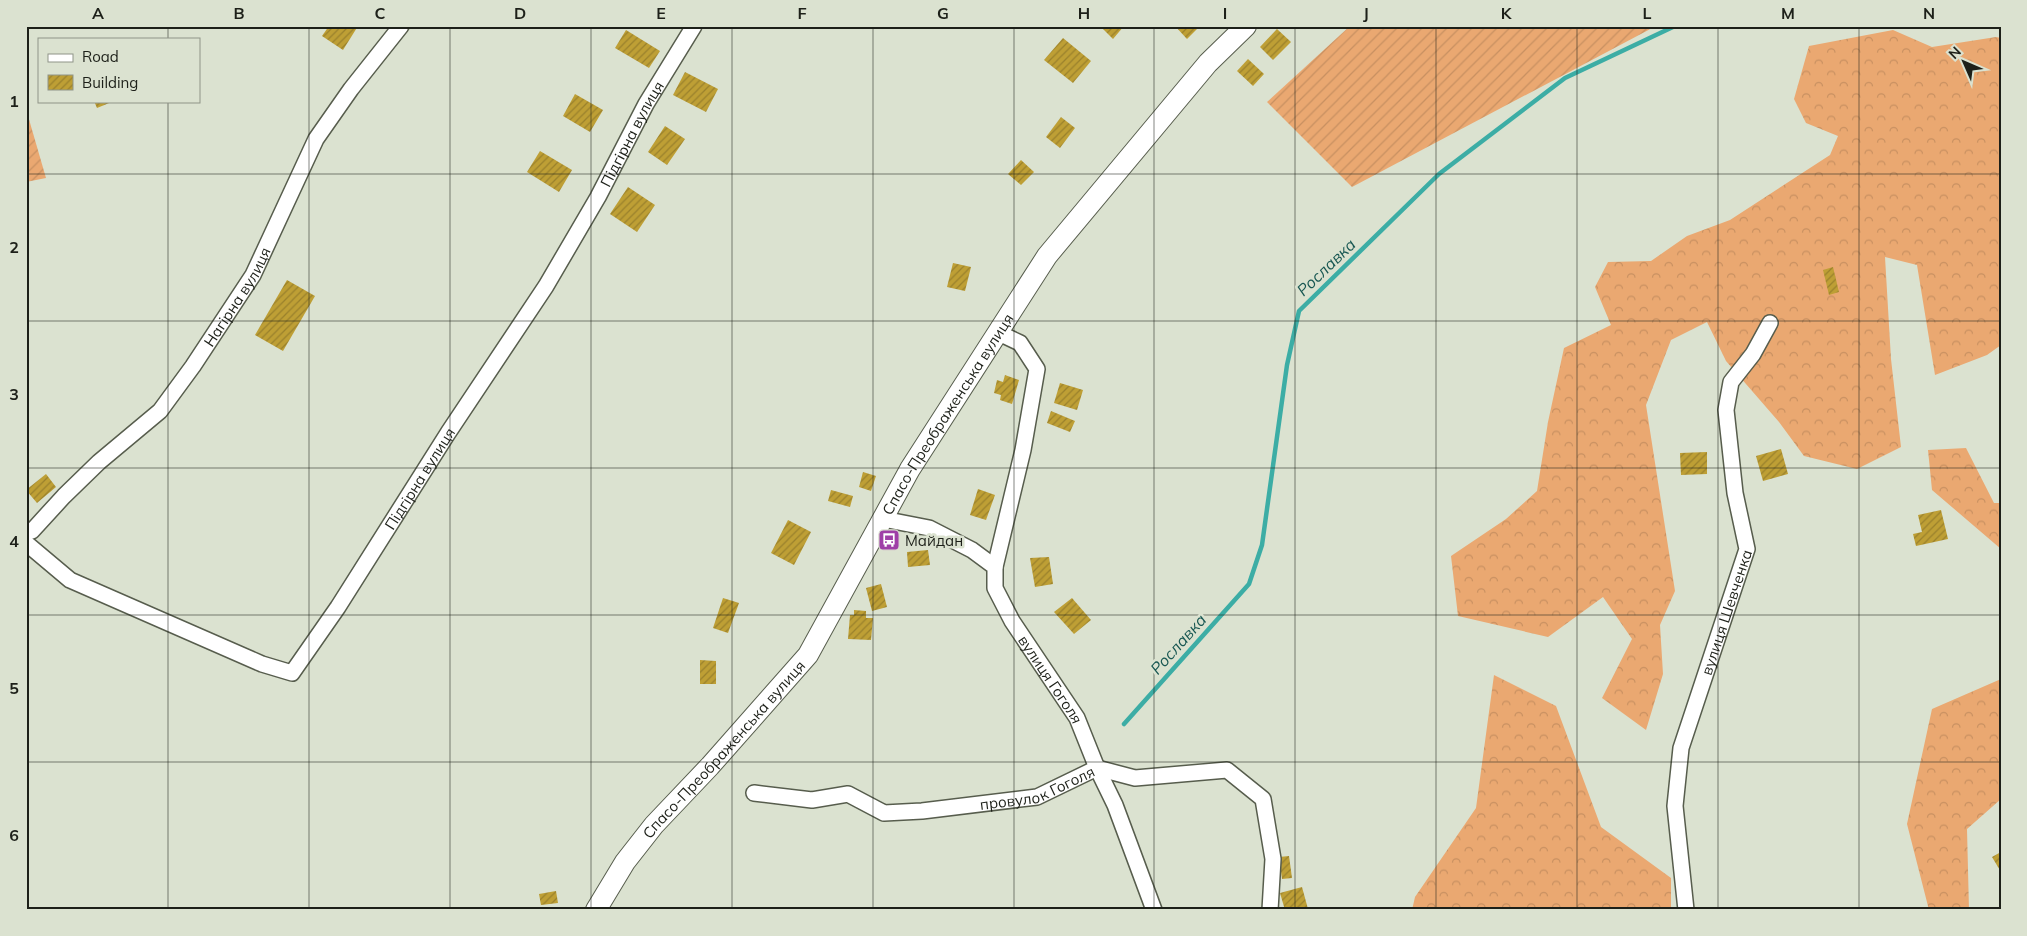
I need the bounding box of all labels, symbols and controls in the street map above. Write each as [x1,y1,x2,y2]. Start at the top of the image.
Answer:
text: A [92,3,104,23]
text: B [233,3,245,23]
text: C [375,3,386,23]
text: D [514,3,526,23]
text: E [656,3,666,23]
text: F [797,3,807,23]
text: G [937,3,949,23]
text: H [1078,3,1090,23]
text: I [1223,3,1227,23]
text: J [1363,3,1369,23]
text: K [1501,3,1513,23]
text: L [1643,3,1652,23]
text: M [1781,3,1795,23]
text: N [1923,3,1935,23]
legend [38,38,200,102]
north arrow [1940,38,1990,88]
text: N [1945,43,1965,63]
text: Road [82,47,119,66]
text: Building [82,73,138,92]
street label: Підгірна вулиця [596,77,667,190]
text: 1 [9,91,19,111]
water label: Рославка [1292,234,1360,300]
text: 2 [9,237,19,257]
street label: Нагірна вулиця [199,244,274,350]
street label: Спасо-Преображенська вулиця [877,310,1017,518]
text: 3 [9,384,19,404]
street label: Підгірна вулиця [380,424,459,533]
bus stop icon: Майдан [877,528,901,552]
text: 4 [9,531,19,551]
place label: Майдан [905,531,963,550]
street label: вулиця Шевченка [1696,547,1756,677]
water label: Рославка [1146,610,1210,678]
street label: вулиця Гоголя [1015,631,1088,726]
street label: Спасо-Преображенська вулиця [638,656,809,842]
text: 5 [9,678,19,698]
street label: провулок Гоголя [979,761,1097,813]
text: 6 [9,825,19,845]

